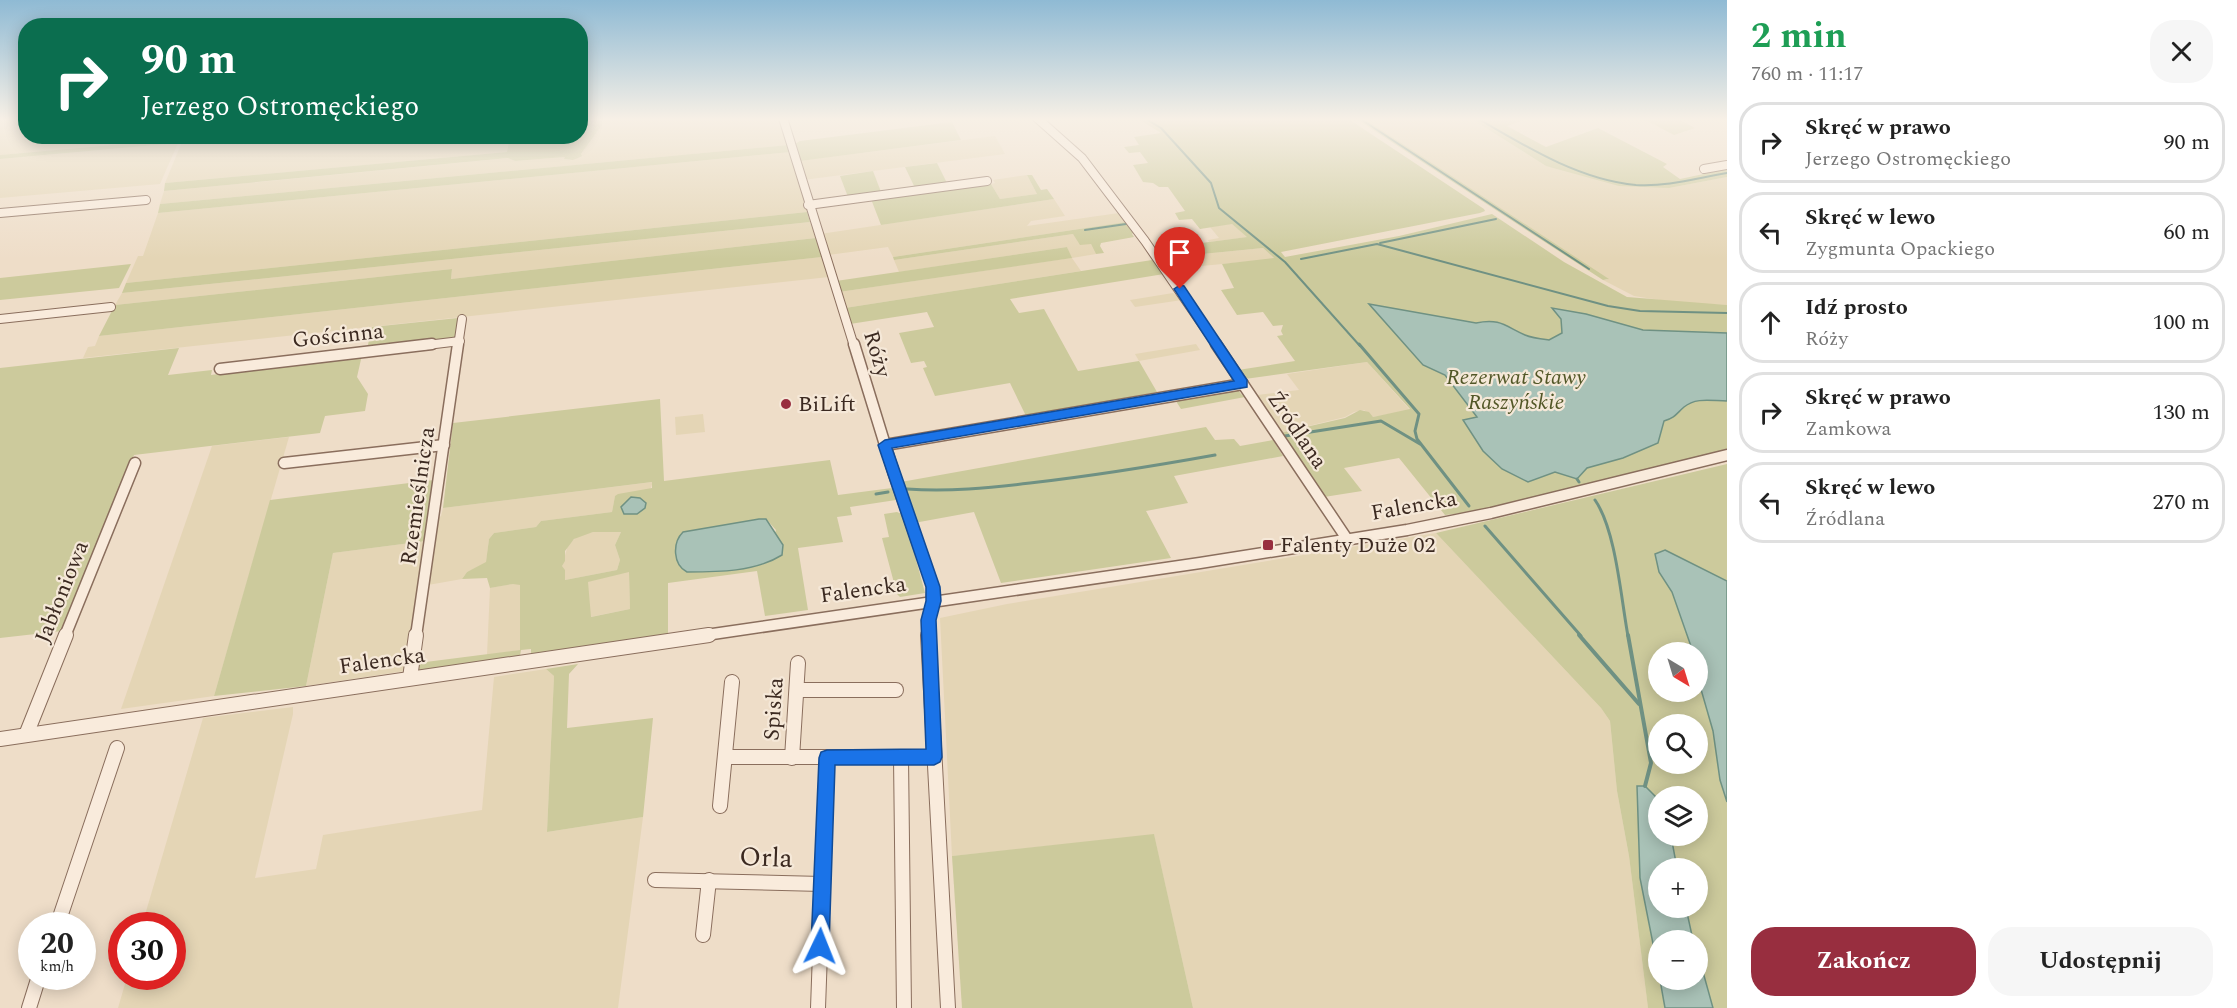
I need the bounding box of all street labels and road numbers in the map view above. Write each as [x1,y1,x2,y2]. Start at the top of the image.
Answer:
street label: Gościnna [291,315,386,357]
street label: Róży [854,327,900,383]
street label: Źródlana [1259,384,1335,476]
street label: Rzemieślnicza [392,424,444,567]
street label: Falencka [1368,482,1460,530]
street label: Jabłoniowa [26,536,98,648]
street label: Falencka [818,568,909,612]
street label: Falencka [337,639,428,683]
street label: Spiska [755,676,793,742]
street label: Orla [738,836,794,880]

